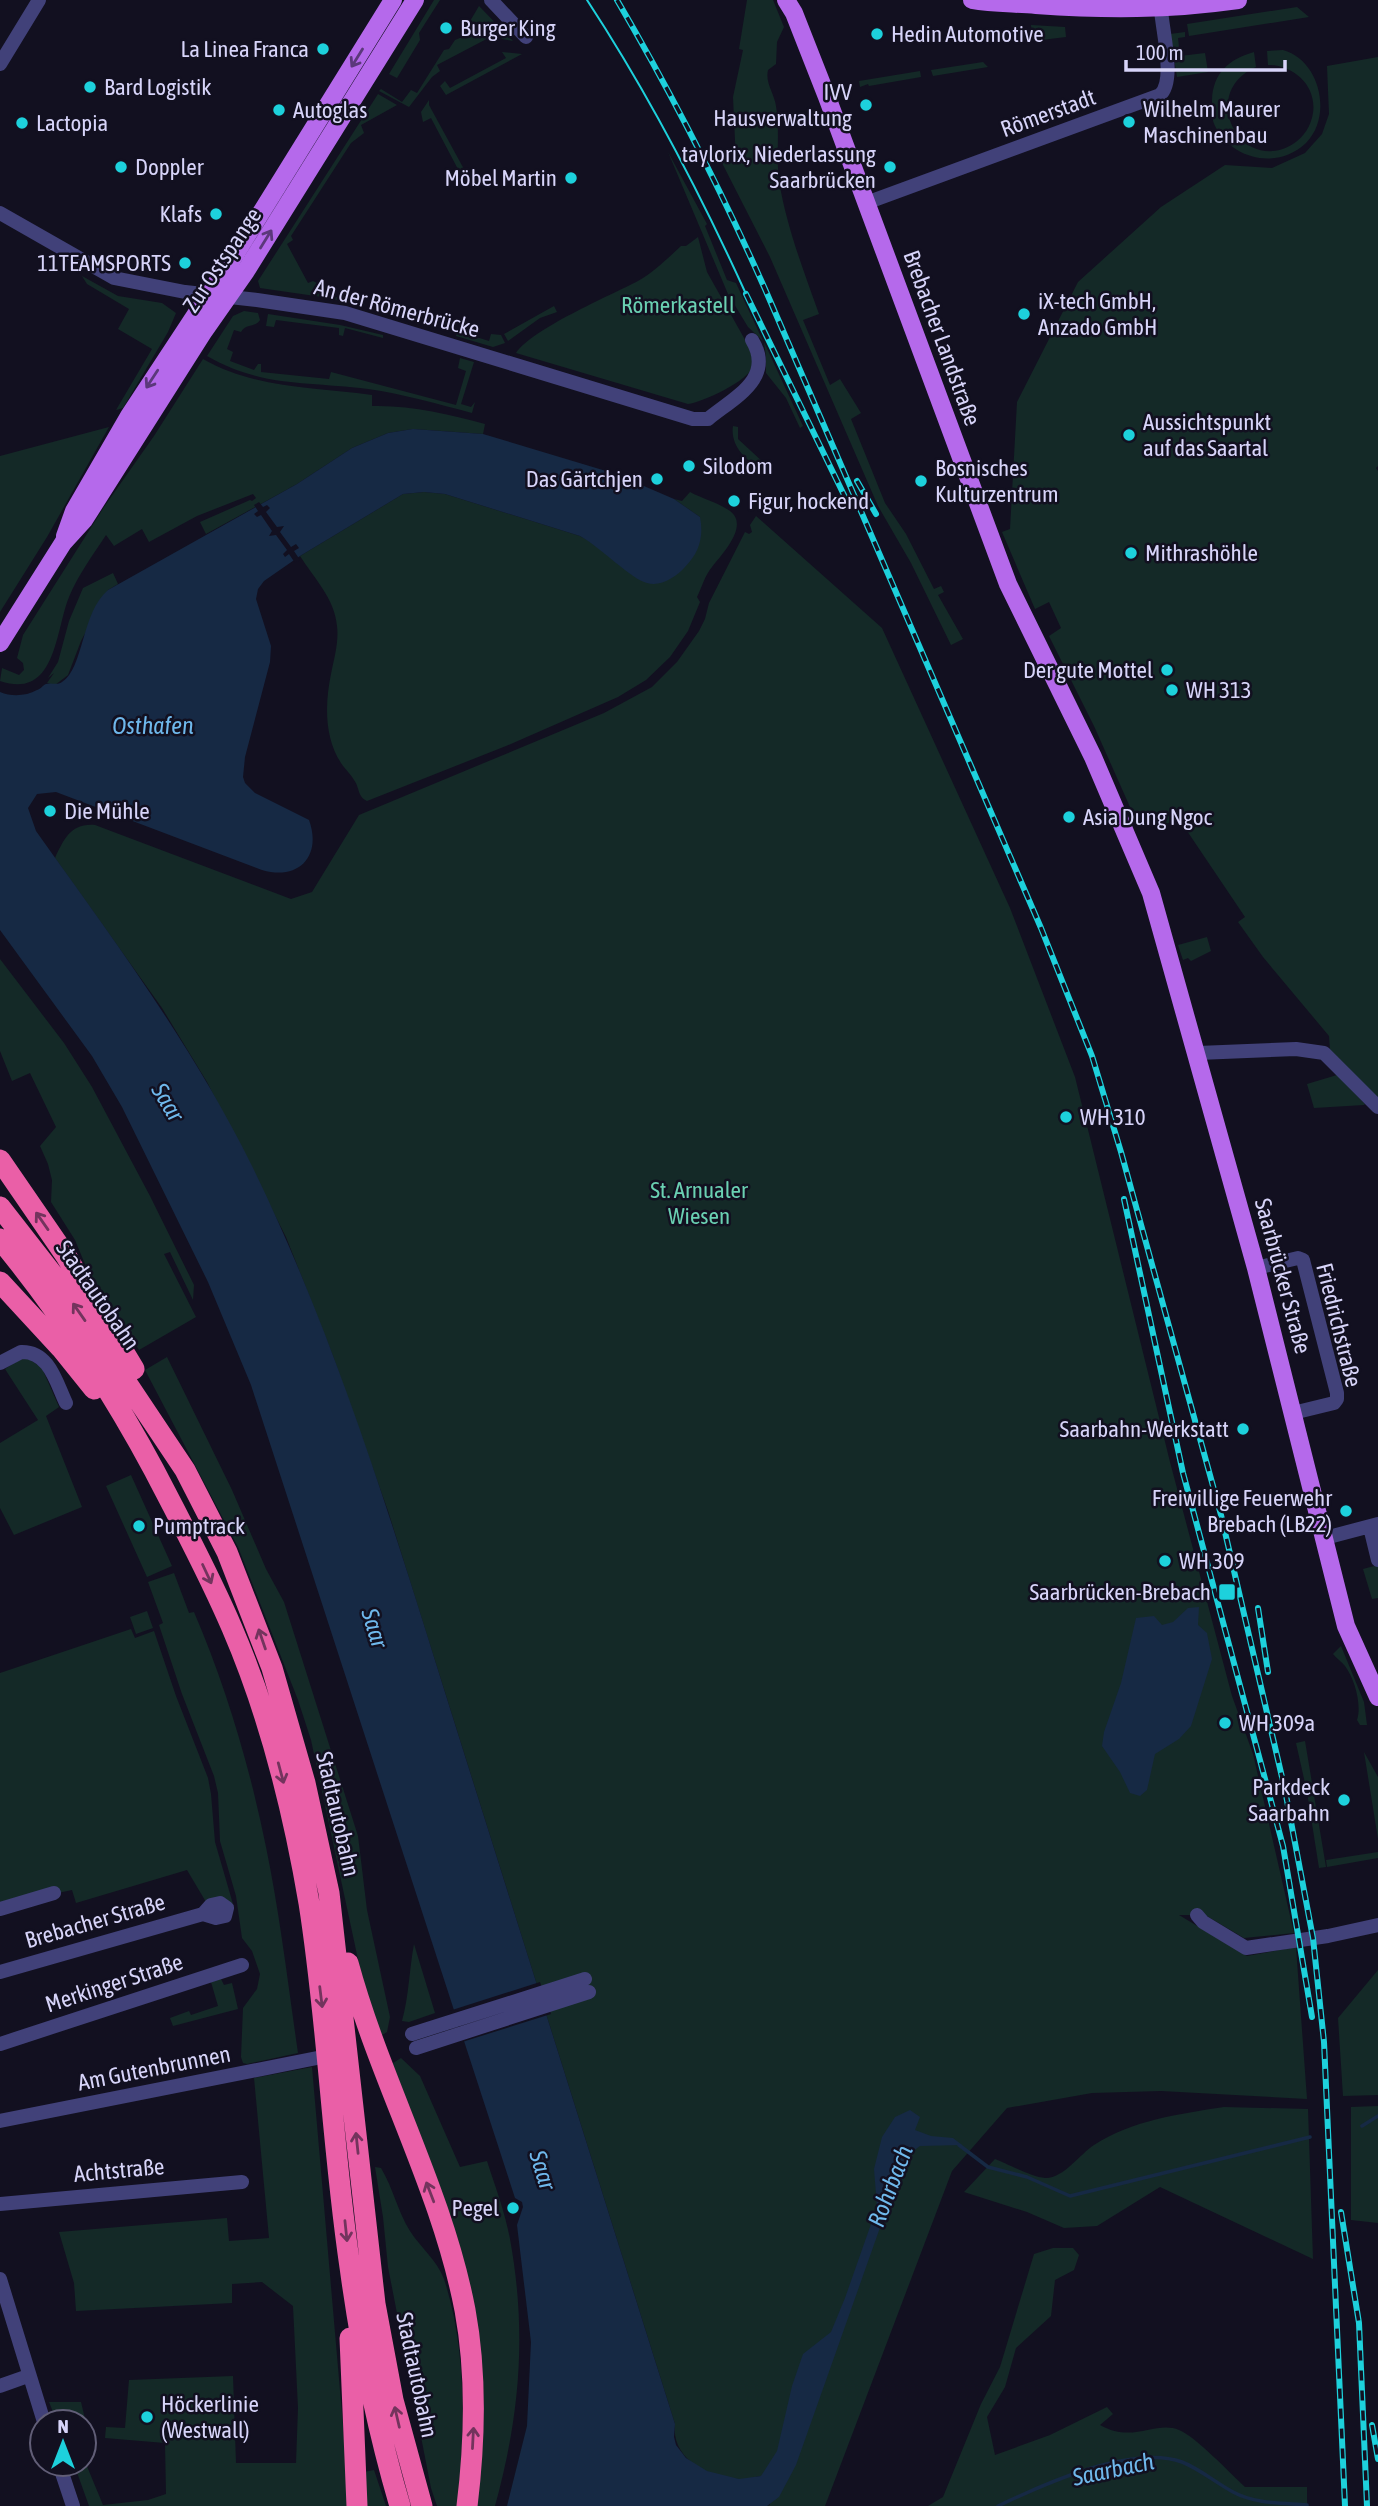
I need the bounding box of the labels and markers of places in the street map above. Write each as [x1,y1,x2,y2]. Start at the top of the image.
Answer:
place label: Burger King [460,15,556,41]
marker: Burger King [438,20,454,36]
place label: Hedin Automotive [891,21,1044,47]
marker: Hedin Automotive [869,26,885,42]
place label: La Linea Franca [180,36,309,62]
marker: La Linea Franca [315,41,331,57]
place label: Bard Logistik [104,74,211,100]
marker: Bard Logistik [82,79,98,95]
place label: IVV Hausverwaltung [713,79,853,131]
place label: Wilhelm Maurer Maschinenbau [1143,96,1281,148]
place label: Autoglas [293,97,367,123]
marker: IVV Hausverwaltung [858,97,874,113]
marker: Autoglas [271,102,287,118]
place label: Lactopia [36,110,108,136]
marker: Wilhelm Maurer Maschinenbau [1121,114,1137,130]
marker: Lactopia [14,115,30,131]
place label: taylorix, Niederlassung Saarbrücken [681,141,876,193]
place label: Doppler [135,154,205,180]
marker: Doppler [113,159,129,175]
marker: taylorix, Niederlassung Saarbrücken [882,159,898,175]
place label: Möbel Martin [444,165,557,191]
marker: Möbel Martin [563,170,579,186]
place label: Klafs [159,201,202,227]
marker: Klafs [208,206,224,222]
place label: 11TEAMSPORTS [37,250,171,276]
marker: 11TEAMSPORTS [177,255,193,271]
place label: iX-tech GmbH, Anzado GmbH [1038,288,1157,340]
marker: iX-tech GmbH, Anzado GmbH [1016,306,1032,322]
place label: Aussichtspunkt auf das Saartal [1143,409,1271,461]
marker: Aussichtspunkt auf das Saartal [1121,427,1137,443]
place label: Silodom [703,453,773,479]
place label: Bosnisches Kulturzentrum [935,455,1059,507]
marker: Silodom [681,458,697,474]
place label: Das Gärtchjen [526,466,643,492]
marker: Das Gärtchjen [649,471,665,487]
marker: Bosnisches Kulturzentrum [913,473,929,489]
place label: Figur, hockend [748,488,869,514]
marker: Figur, hockend [726,493,742,509]
place label: Mithrashöhle [1145,540,1258,566]
marker: Mithrashöhle [1123,545,1139,561]
place label: Der gute Mottel [1023,657,1153,683]
marker: Der gute Mottel [1159,662,1175,678]
place label: WH 313 [1186,677,1252,703]
marker: WH 313 [1164,682,1180,698]
place label: Die Mühle [64,798,150,824]
marker: Die Mühle [42,803,58,819]
place label: Asia Dung Ngoc [1083,804,1213,830]
marker: Asia Dung Ngoc [1061,809,1077,825]
place label: WH 310 [1080,1104,1146,1130]
marker: WH 310 [1058,1109,1074,1125]
place label: Saarbahn-Werkstatt [1059,1416,1229,1442]
marker: Saarbahn-Werkstatt [1235,1421,1251,1437]
place label: Freiwillige Feuerwehr Brebach (LB22) [1152,1485,1333,1537]
marker: Freiwillige Feuerwehr Brebach (LB22) [1338,1503,1354,1519]
place label: Pumptrack [153,1513,245,1539]
marker: Pumptrack [131,1518,147,1534]
place label: WH 309 [1179,1548,1245,1574]
marker: WH 309 [1157,1553,1173,1569]
place label: Saarbrücken-Brebach [1029,1579,1211,1605]
marker: Saarbrücken-Brebach [1217,1582,1237,1602]
place label: WH 309a [1239,1710,1315,1736]
marker: WH 309a [1217,1715,1233,1731]
place label: Parkdeck Saarbahn [1248,1774,1330,1826]
marker: Parkdeck Saarbahn [1336,1792,1352,1808]
place label: Pegel [452,2195,499,2221]
marker: Pegel [505,2200,521,2216]
place label: Höckerlinie (Westwall) [161,2391,259,2443]
marker: Höckerlinie (Westwall) [139,2409,155,2425]

